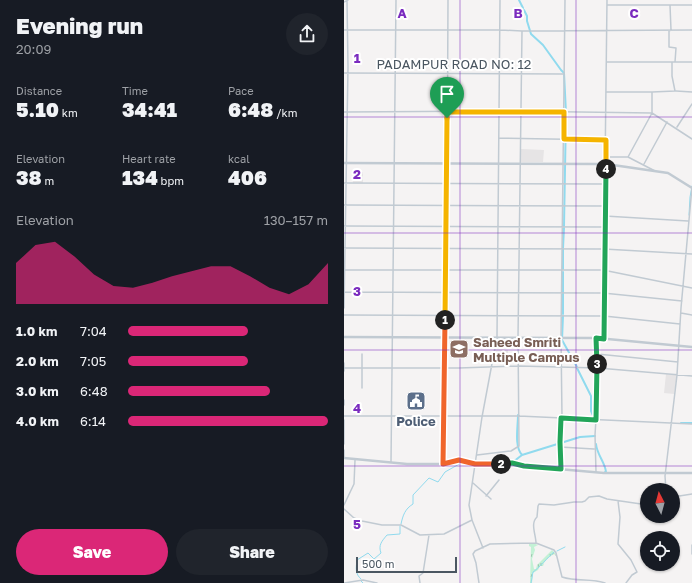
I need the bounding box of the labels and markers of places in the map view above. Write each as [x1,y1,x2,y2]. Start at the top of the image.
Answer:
pin [430,77,464,118]
pin: 4 [596,159,616,179]
pin: 1 [435,310,455,330]
place label: Saheed Smriti Multiple Campus [473,334,580,365]
school or university icon: Saheed Smriti Multiple Campus [448,338,470,360]
pin: 3 [587,354,607,374]
public building icon: Police [405,390,427,412]
place label: Police [396,413,436,429]
pin: 2 [491,454,511,474]

